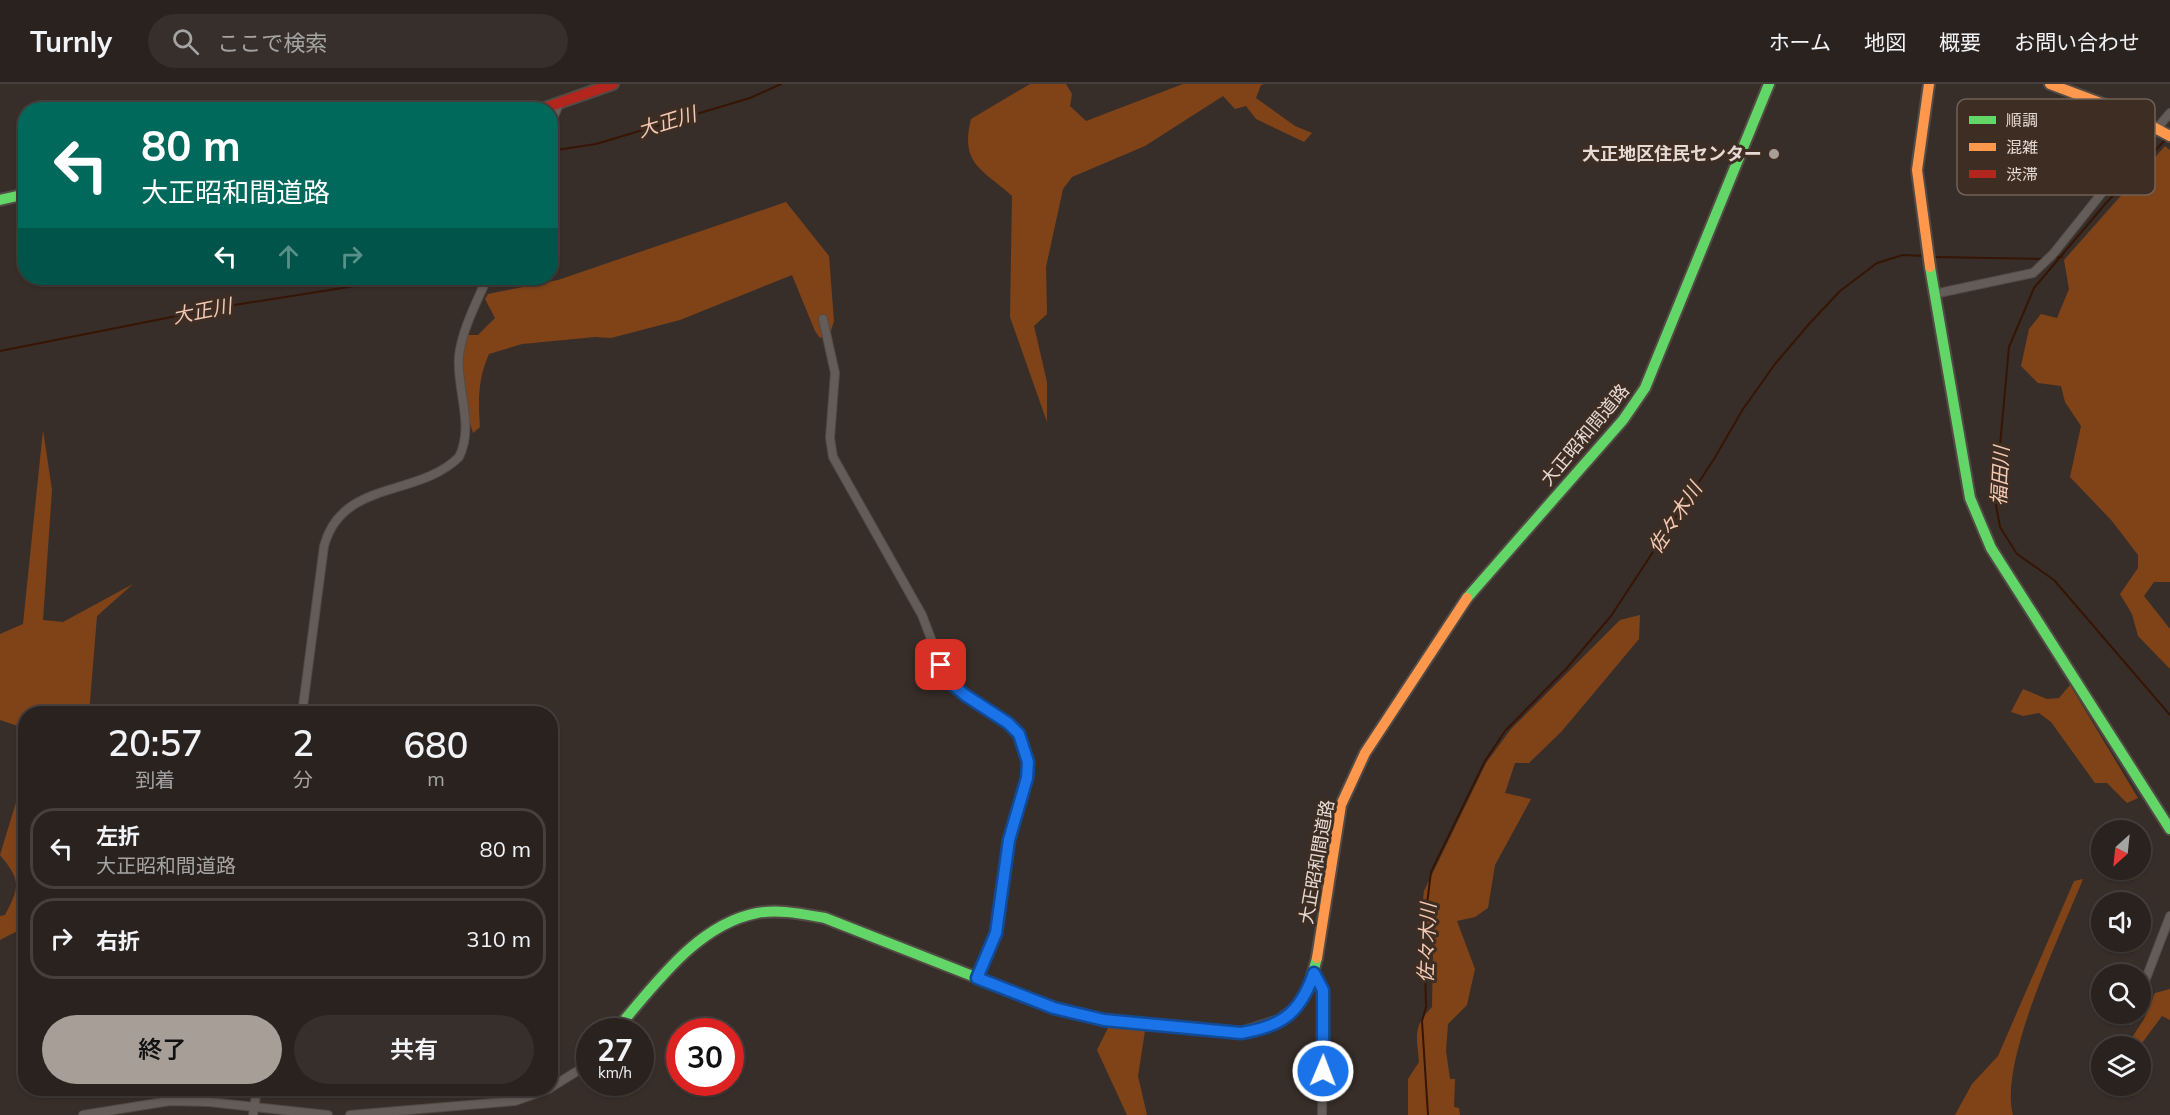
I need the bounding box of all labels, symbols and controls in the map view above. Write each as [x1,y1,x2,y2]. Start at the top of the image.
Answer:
search box [148,14,568,68]
text: Turnly [30,24,112,59]
icon: search [169,25,202,58]
text: ここで検索 [217,29,327,57]
text: ホーム [1769,29,1831,55]
text: 地図 [1864,29,1906,55]
text: 概要 [1939,29,1981,55]
text: お問い合わせ [2014,29,2140,55]
legend [1957,99,2155,195]
water label: 大正川 [635,100,701,142]
text: 順調 [2006,110,2038,130]
text: 80 m [141,119,241,172]
icon: left [42,126,120,204]
text: 混雑 [2006,137,2038,157]
place label: 大正地区住民センター [1582,142,1762,165]
marker: 大正地区住民センター [1767,147,1781,161]
text: 渋滞 [2006,164,2038,184]
text: 大正昭和間道路 [141,175,330,209]
icon: left [209,240,242,273]
icon: ahead [272,240,305,273]
icon: right [335,240,368,273]
water label: 大正川 [170,292,236,329]
street label: 大正昭和間道路 [1535,379,1634,490]
water label: 福田川 [1985,443,2014,507]
water label: 佐々木川 [1642,476,1708,558]
pin [915,639,966,690]
icon: arrive [924,648,957,681]
text: 20:57 [108,720,203,765]
text: 2 [292,720,314,765]
text: 680 [404,722,468,767]
text: m [427,766,445,791]
text: 到着 [135,767,175,792]
text: 分 [293,767,313,792]
street label: 大正昭和間道路 [1294,798,1339,926]
north arrow [2091,820,2151,880]
map controls [2091,820,2151,1096]
text: 左折 [96,822,140,850]
icon: left [45,832,78,865]
text: 80 m [480,835,531,863]
text: 大正昭和間道路 [96,853,236,878]
button: sound [2091,892,2151,952]
water label: 佐々木川 [1413,901,1440,983]
icon: right [45,922,78,955]
text: 310 m [466,925,531,953]
text: 右折 [96,927,140,955]
button: search [2091,964,2151,1024]
button: 終了 [42,1015,282,1084]
button: 共有 [294,1015,534,1084]
speed limit sign: 30 [666,1018,744,1096]
text: 27 [597,1031,633,1069]
button: layers [2091,1036,2151,1096]
position arrow [1291,1039,1355,1103]
text: km/h [598,1063,632,1082]

